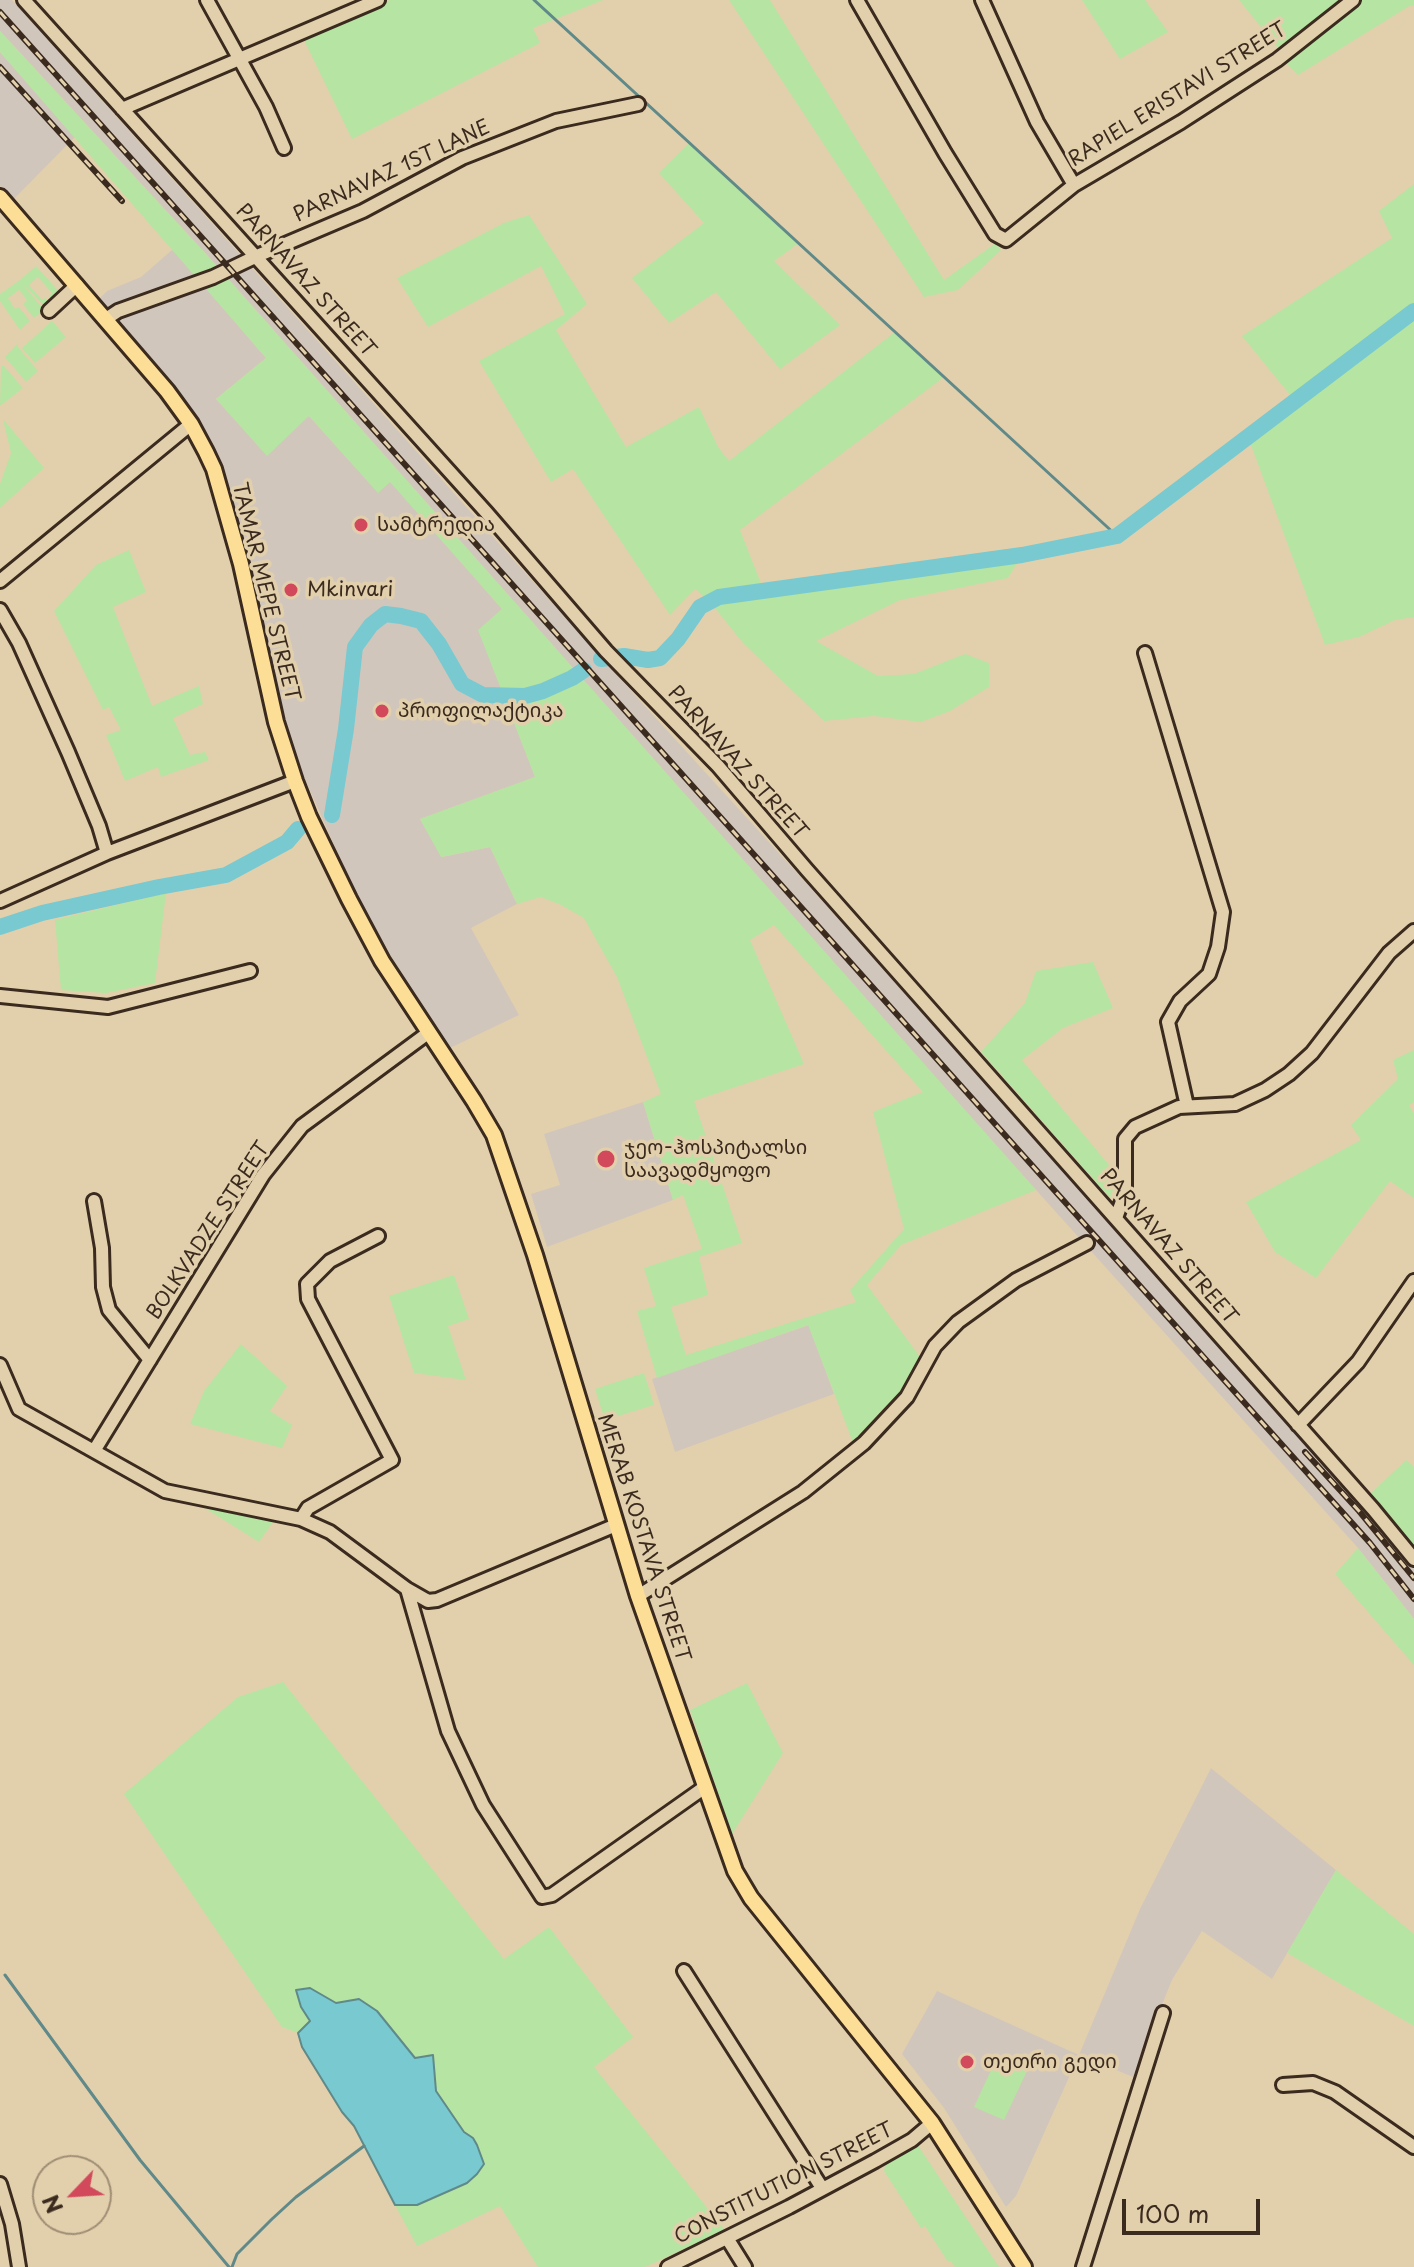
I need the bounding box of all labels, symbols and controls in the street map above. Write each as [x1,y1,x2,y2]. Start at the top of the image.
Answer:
street label: RAPIEL ERISTAVI STREET [1064,18,1292,172]
street label: PARNAVAZ 1ST LANE [290,116,494,228]
street label: PARNAVAZ STREET [230,199,380,363]
street label: TAMAR MEPE STREET [226,480,304,704]
place label: სამტრედია [377,513,495,537]
marker: სამტრედია [352,516,370,534]
place label: Mkinvari [307,578,393,602]
marker: Mkinvari [282,581,300,599]
street label: PARNAVAZ STREET [662,681,812,845]
place label: პროფილაქტიკა [398,699,564,723]
marker: პროფილაქტიკა [373,702,391,720]
place label: ჯეო-ჰოსპიტალსი საავადმყოფო [624,1136,807,1183]
street label: BOLKVADZE STREET [143,1138,275,1324]
marker: ჯეო-ჰოსპიტალსი საავადმყოფო [595,1148,617,1170]
street label: PARNAVAZ STREET [1094,1164,1242,1330]
street label: MERAB KOSTAVA STREET [592,1411,694,1665]
place label: თეთრი გედი [983,2050,1117,2074]
marker: თეთრი გედი [958,2053,976,2071]
street label: CONSTITUTION STREET [670,2118,898,2250]
north arrow [32,2155,112,2235]
scale bar [1126,2183,1264,2233]
text: N [33,2190,70,2219]
text: 100 m [1136,2195,1209,2231]

